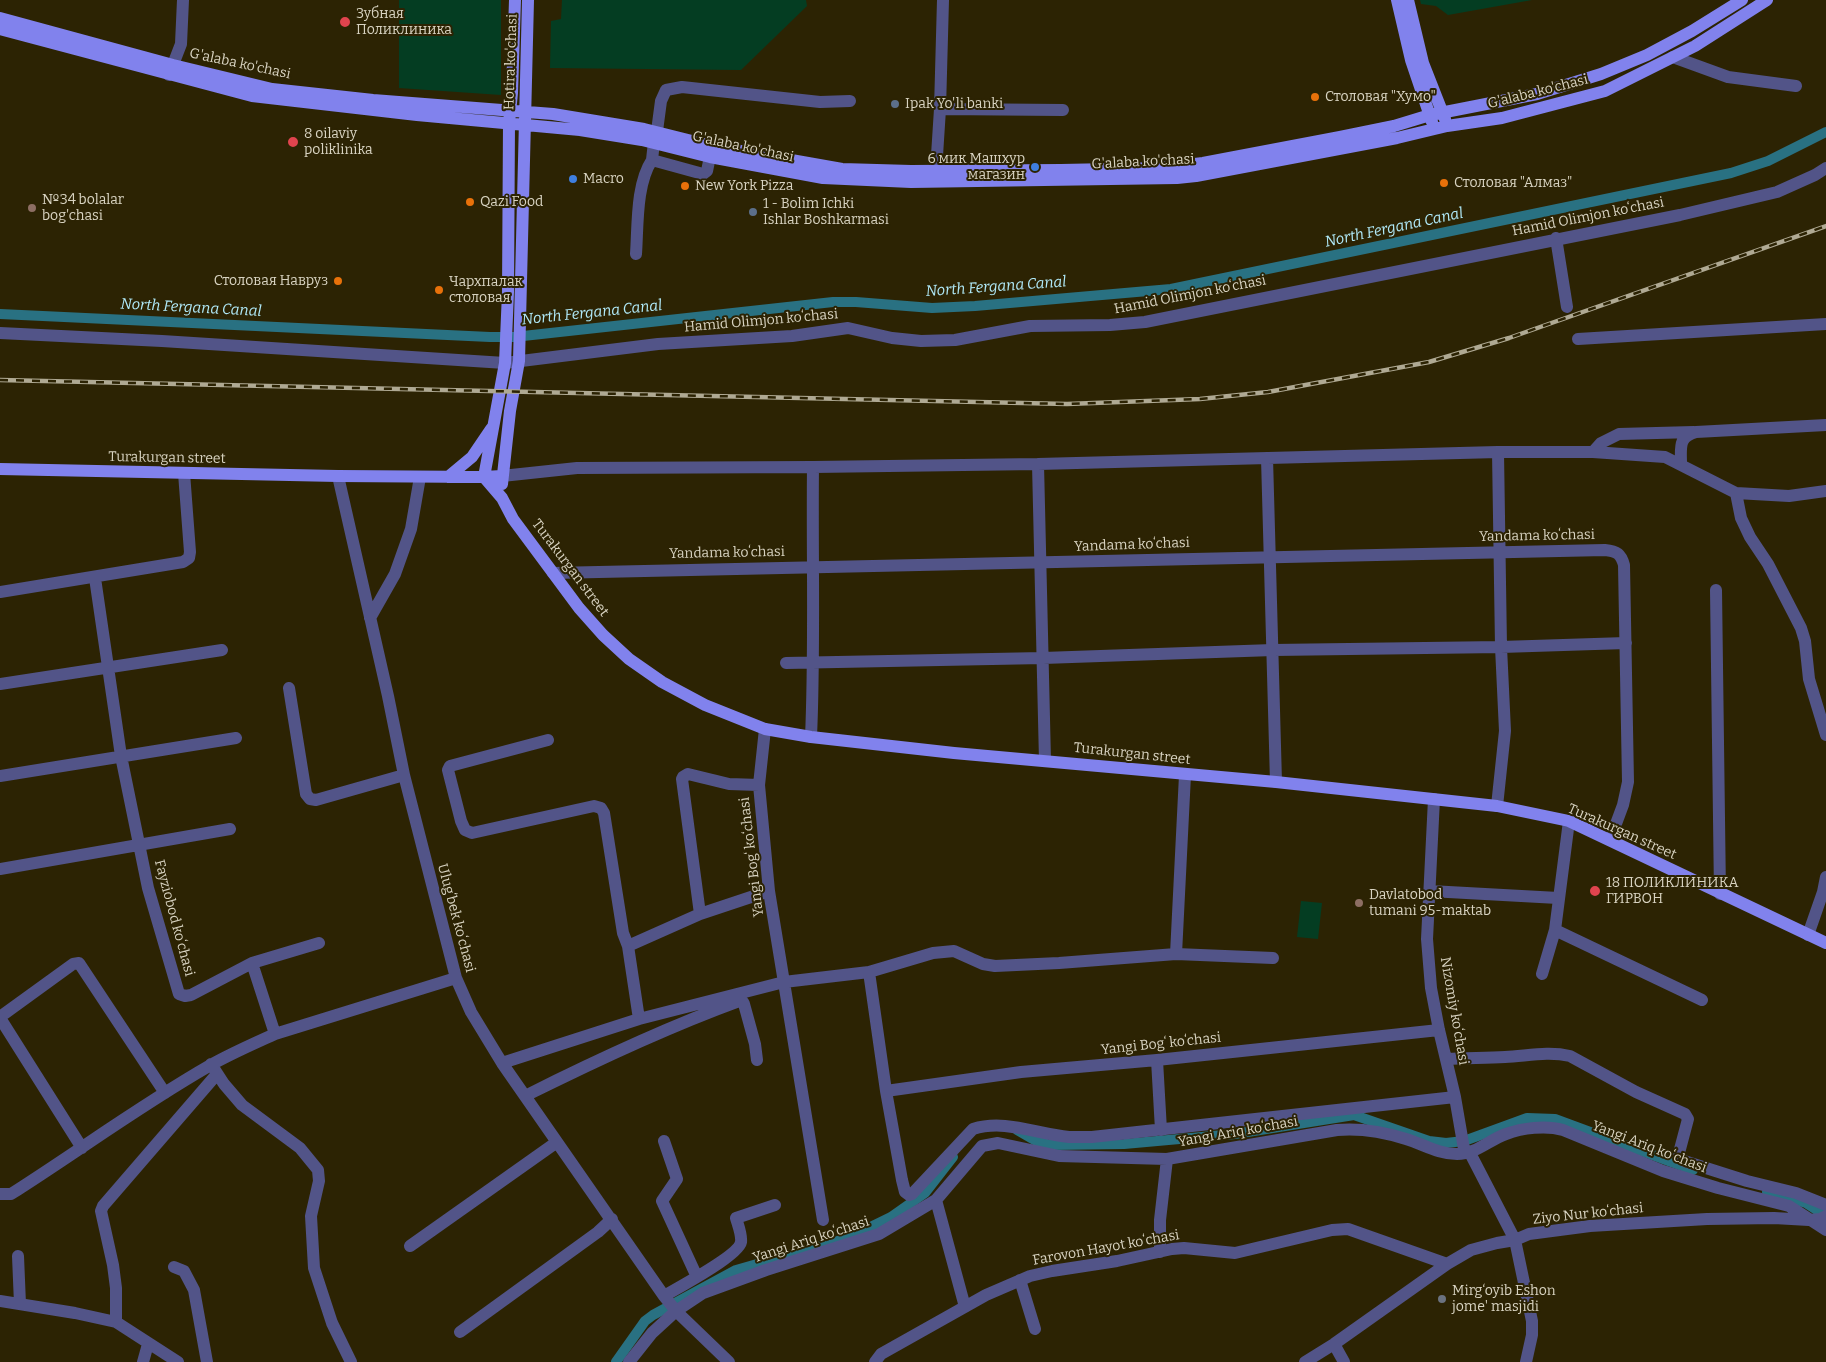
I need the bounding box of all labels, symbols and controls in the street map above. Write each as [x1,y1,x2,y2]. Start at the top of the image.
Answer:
place label: Зубная Поликлиника [356,6,452,38]
street label: Hotira ko'chasi [501,14,521,110]
marker: Зубная Поликлиника [338,15,352,29]
street label: G'alaba ko'chasi [188,45,292,83]
street label: G'alaba ko'chasi [1486,71,1590,113]
place label: Столовая "Хумо" [1325,89,1436,105]
marker: Столовая "Хумо" [1309,91,1321,103]
place label: Ipak Yo'li banki [905,96,1003,112]
marker: Ipak Yo'li banki [889,98,901,110]
place label: 8 oilaviy poliklinika [304,126,373,158]
street label: G'alaba ko'chasi [691,128,795,166]
marker: 8 oilaviy poliklinika [286,135,300,149]
place label: 6 мик Машхур магазин [928,151,1025,184]
street label: G'alaba ko'chasi [1091,151,1195,173]
marker: 6 мик Машхур магазин [1029,161,1041,173]
place label: Macro [583,171,624,187]
marker: Macro [567,173,579,185]
place label: Столовая "Алмаз" [1454,175,1572,191]
marker: Столовая "Алмаз" [1438,177,1450,189]
place label: New York Pizza [695,178,793,194]
marker: New York Pizza [679,180,691,192]
place label: №34 bolalar bog'chasi [42,192,124,224]
place label: Qazi Food [480,194,543,210]
street label: Hamid Olimjon koʻchasi [1511,194,1665,240]
marker: Qazi Food [464,196,476,208]
place label: 1 - Bolim Ichki Ishlar Boshkarmasi [763,196,889,228]
marker: №34 bolalar bog'chasi [26,202,38,214]
water label: North Fergana Canal [1323,205,1465,251]
marker: 1 - Bolim Ichki Ishlar Boshkarmasi [747,206,759,218]
street label: Hamid Olimjon koʻchasi [1113,272,1267,318]
place label: Столовая Навруз [214,273,328,289]
water label: North Fergana Canal [925,273,1067,301]
place label: Чархпалак столовая [449,274,523,306]
marker: Столовая Навруз [332,275,344,287]
marker: Чархпалак столовая [433,284,445,296]
water label: North Fergana Canal [120,295,262,321]
water label: North Fergana Canal [521,297,663,329]
street label: Hamid Olimjon koʻchasi [683,306,839,336]
street label: Turakurgan street [108,449,226,467]
street label: Turakurgan street [528,516,612,620]
street label: Yandama koʻchasi [1479,527,1595,545]
street label: Yandama koʻchasi [1074,535,1190,555]
street label: Yandama koʻchasi [669,544,785,562]
street label: Turakurgan street [1073,740,1191,768]
street label: Yangi Bogʻ koʻchasi [736,796,768,918]
street label: Turakurgan street [1565,800,1679,864]
street label: Fayziobod koʻchasi [150,858,198,978]
street label: Ulugʻbek koʻchasi [433,862,479,974]
place label: 18 ПОЛИКЛИНИКА ГИРВОН [1606,875,1738,908]
marker: 18 ПОЛИКЛИНИКА ГИРВОН [1588,884,1602,898]
place label: Davlatobod tumani 95-maktab [1369,887,1491,920]
marker: Davlatobod tumani 95-maktab [1353,897,1365,909]
street label: Nizomiy koʻchasi [1436,956,1472,1066]
street label: Yangi Bogʻ koʻchasi [1100,1029,1222,1059]
street label: Yangi Ariq koʻchasi [1177,1113,1299,1151]
street label: Yangi Ariq koʻchasi [1589,1117,1709,1177]
street label: Ziyo Nur koʻchasi [1532,1200,1644,1228]
street label: Yangi Ariq koʻchasi [751,1213,871,1267]
street label: Farovon Hayot koʻchasi [1031,1227,1181,1269]
place label: Mirg‘oyib Eshon jome' masjidi [1452,1283,1556,1315]
marker: Mirg‘oyib Eshon jome' masjidi [1436,1293,1448,1305]

